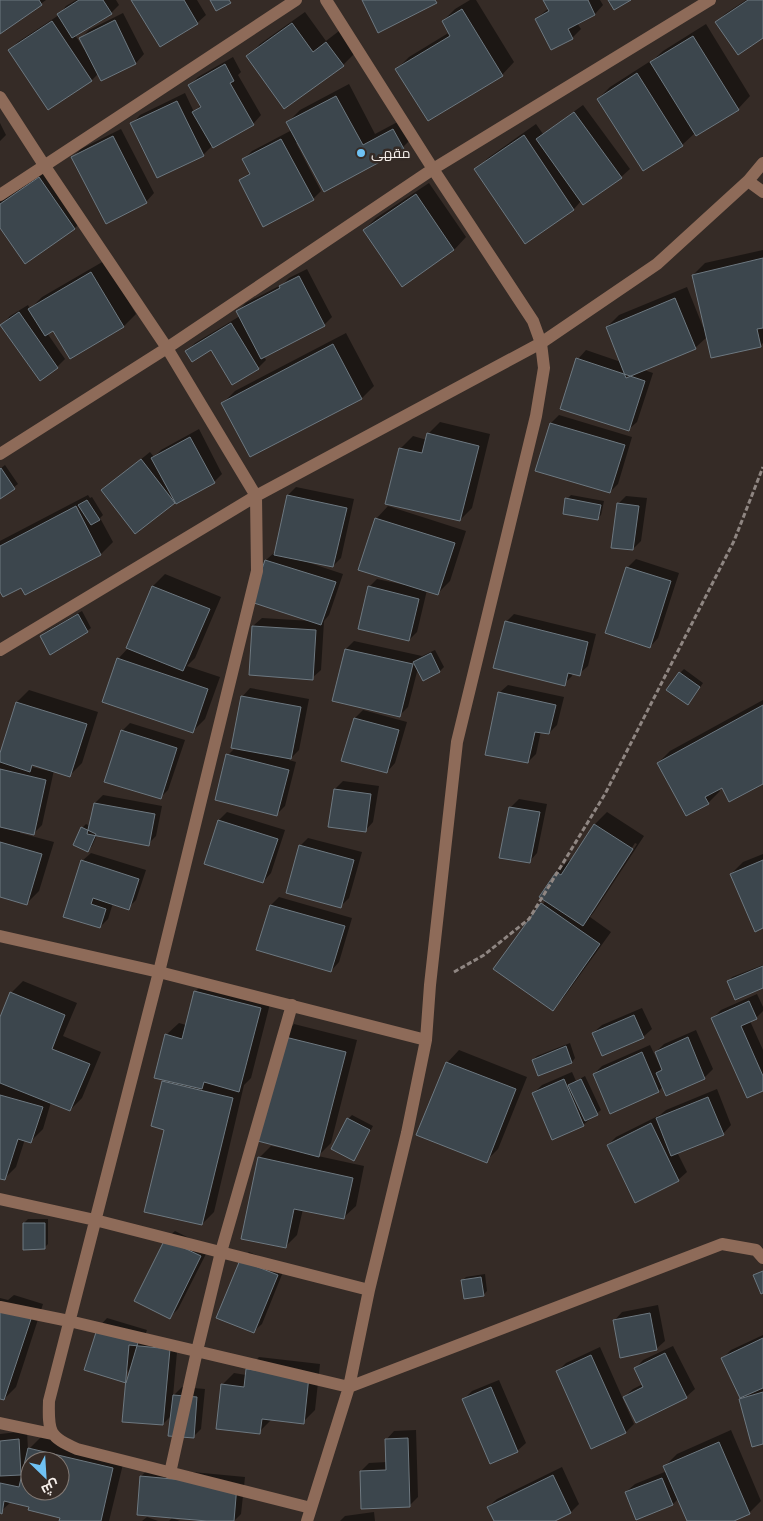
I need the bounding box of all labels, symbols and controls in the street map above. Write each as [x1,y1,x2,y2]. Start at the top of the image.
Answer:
place label: مقهى [371,144,411,162]
marker: مقهى [355,147,367,159]
north arrow [20,1451,70,1501]
text: ش [39,1476,62,1500]

